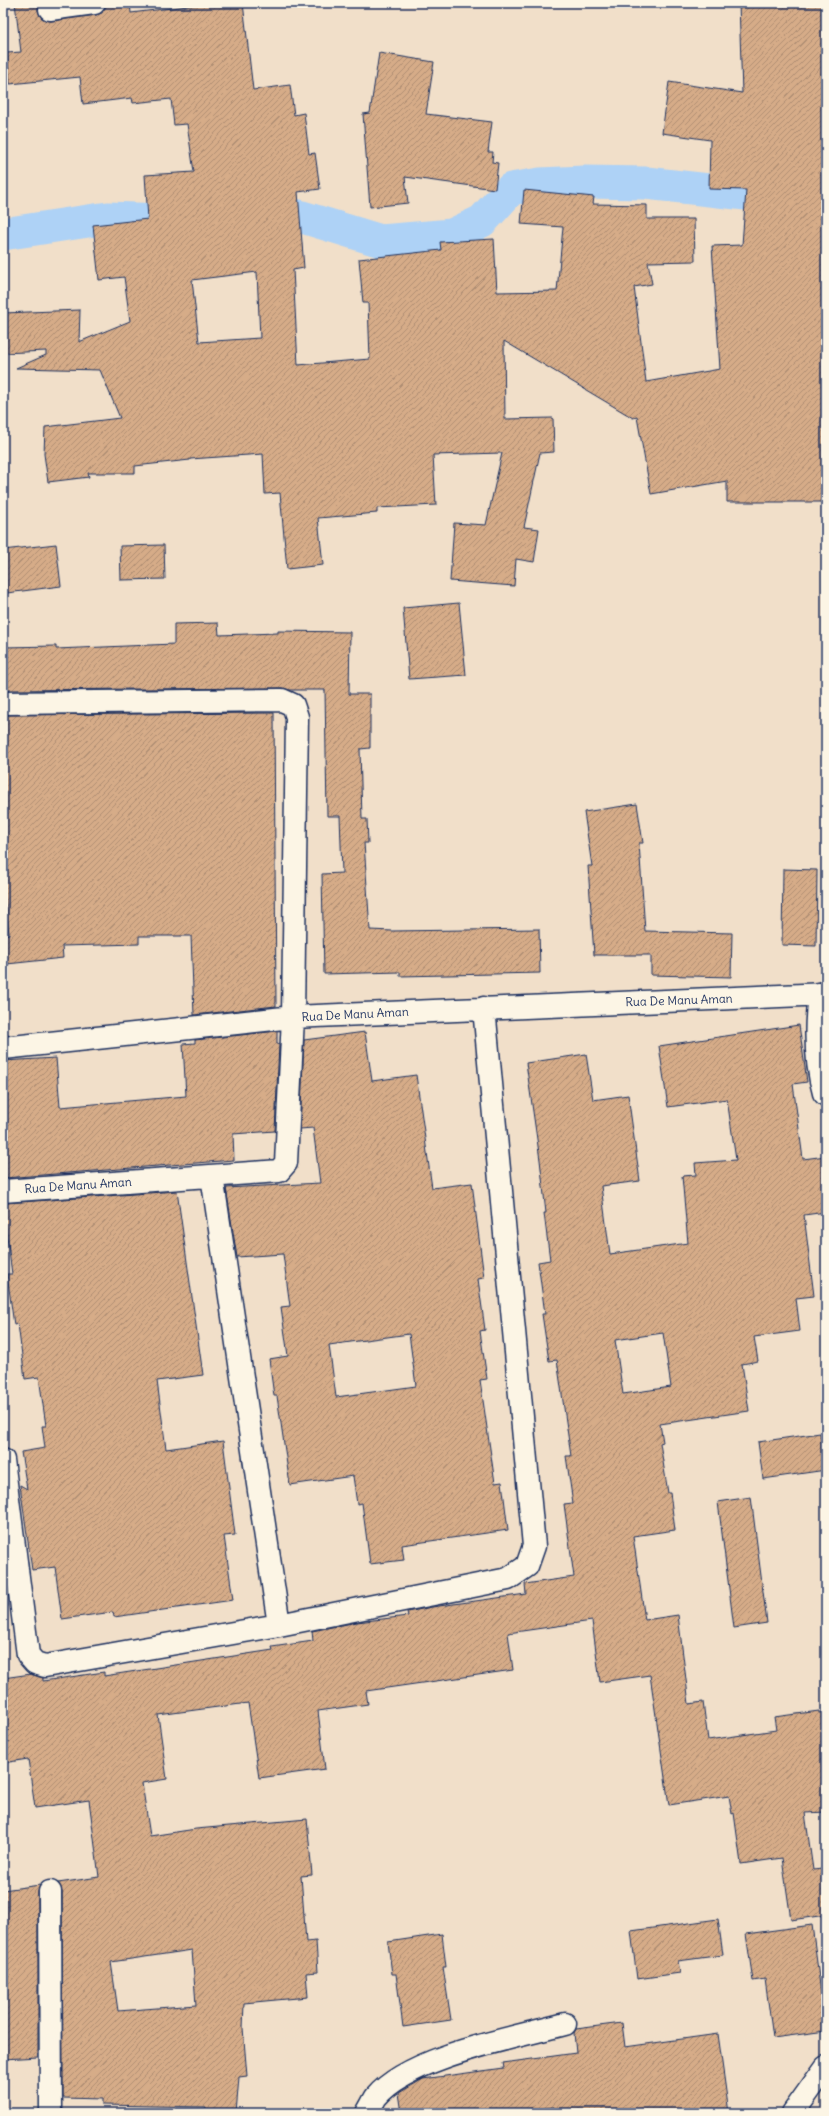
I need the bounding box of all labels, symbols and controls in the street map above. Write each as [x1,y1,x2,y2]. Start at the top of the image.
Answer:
street label: Rua De Manu Aman [625,991,733,1009]
street label: Rua De Manu Aman [301,1004,409,1024]
street label: Rua De Manu Aman [24,1174,132,1196]

